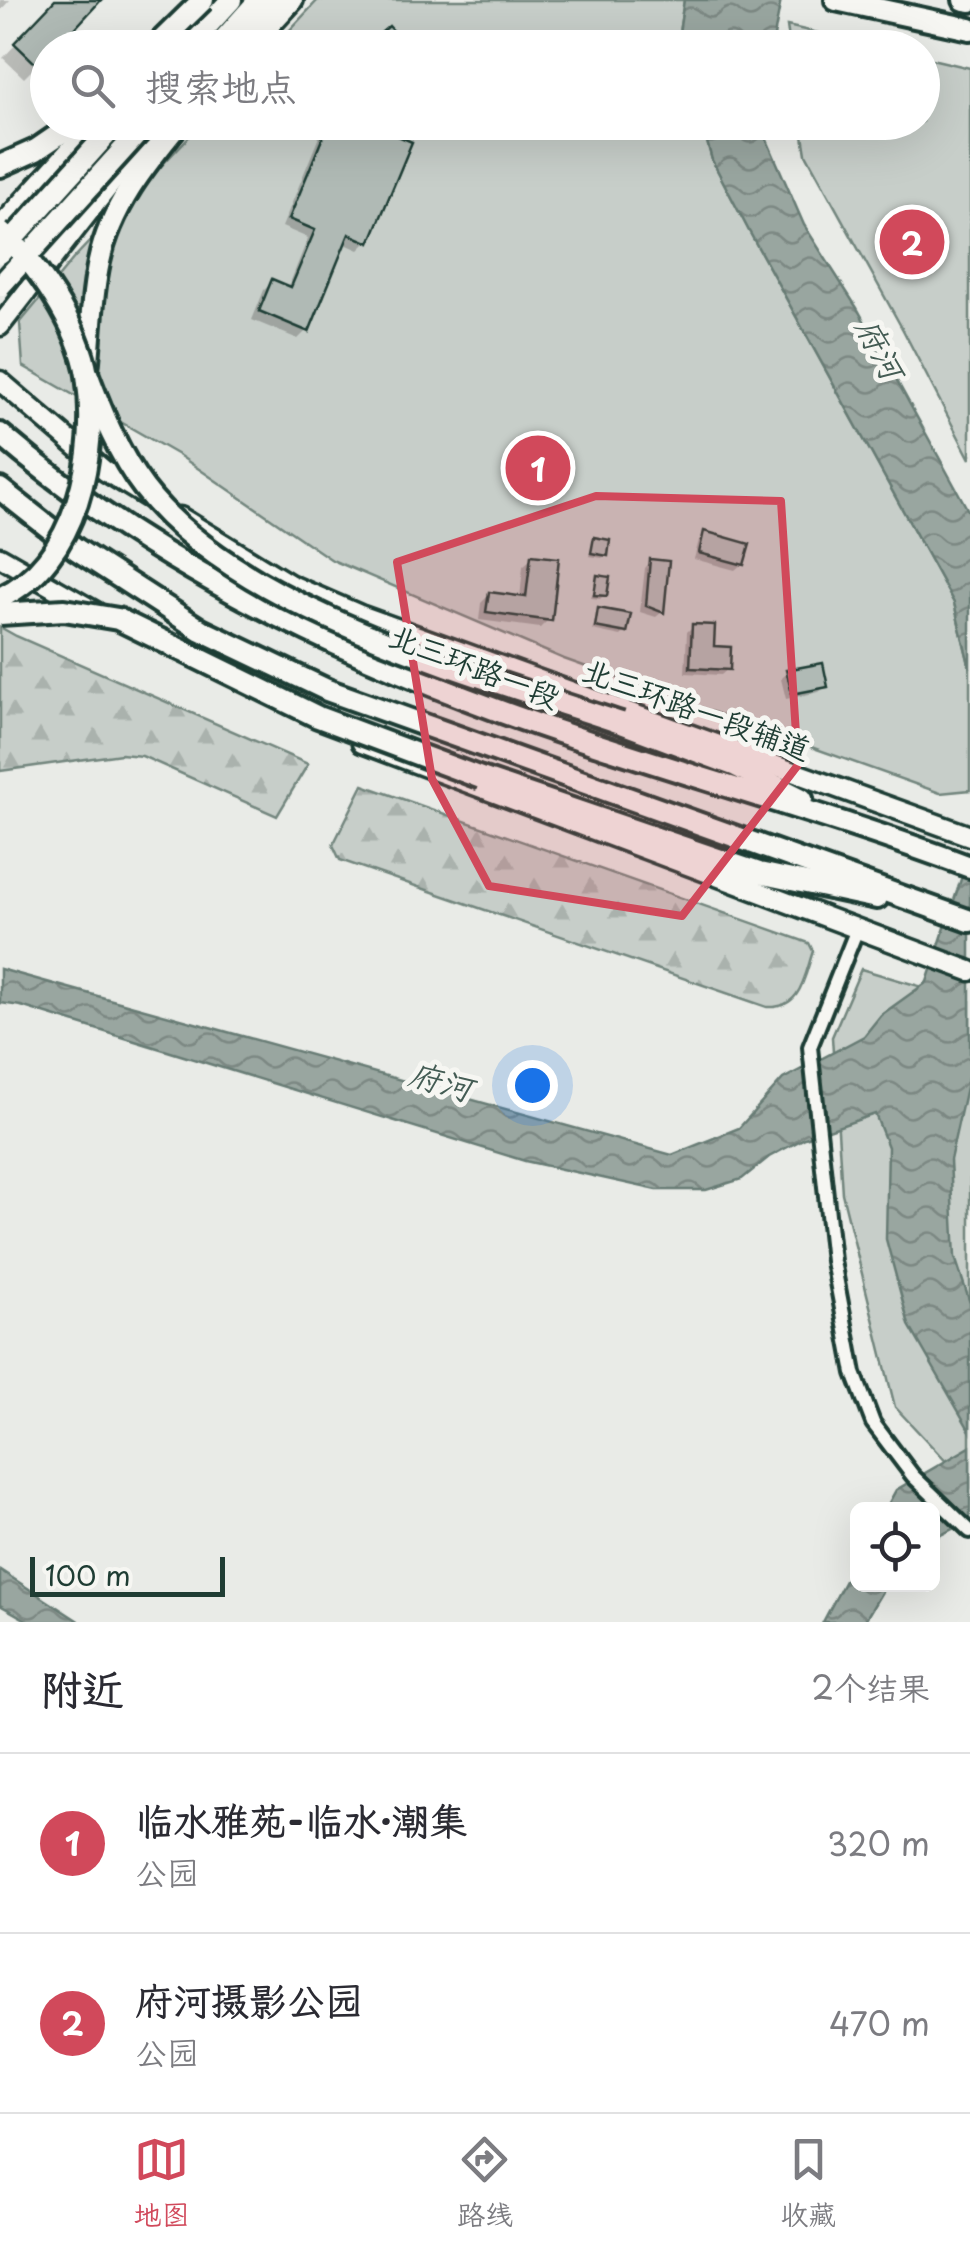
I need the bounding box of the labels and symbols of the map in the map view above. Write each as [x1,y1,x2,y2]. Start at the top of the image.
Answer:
pin: 2 [880,204,944,280]
water label: 府河 [845,308,920,392]
pin: 1 [506,430,570,506]
street label: 北三环路一段 [383,612,567,718]
street label: 北三环路一段辅道 [577,646,817,770]
water label: 府河 [404,1048,483,1113]
your location [507,1060,558,1111]
scale bar [30,1552,225,1596]

